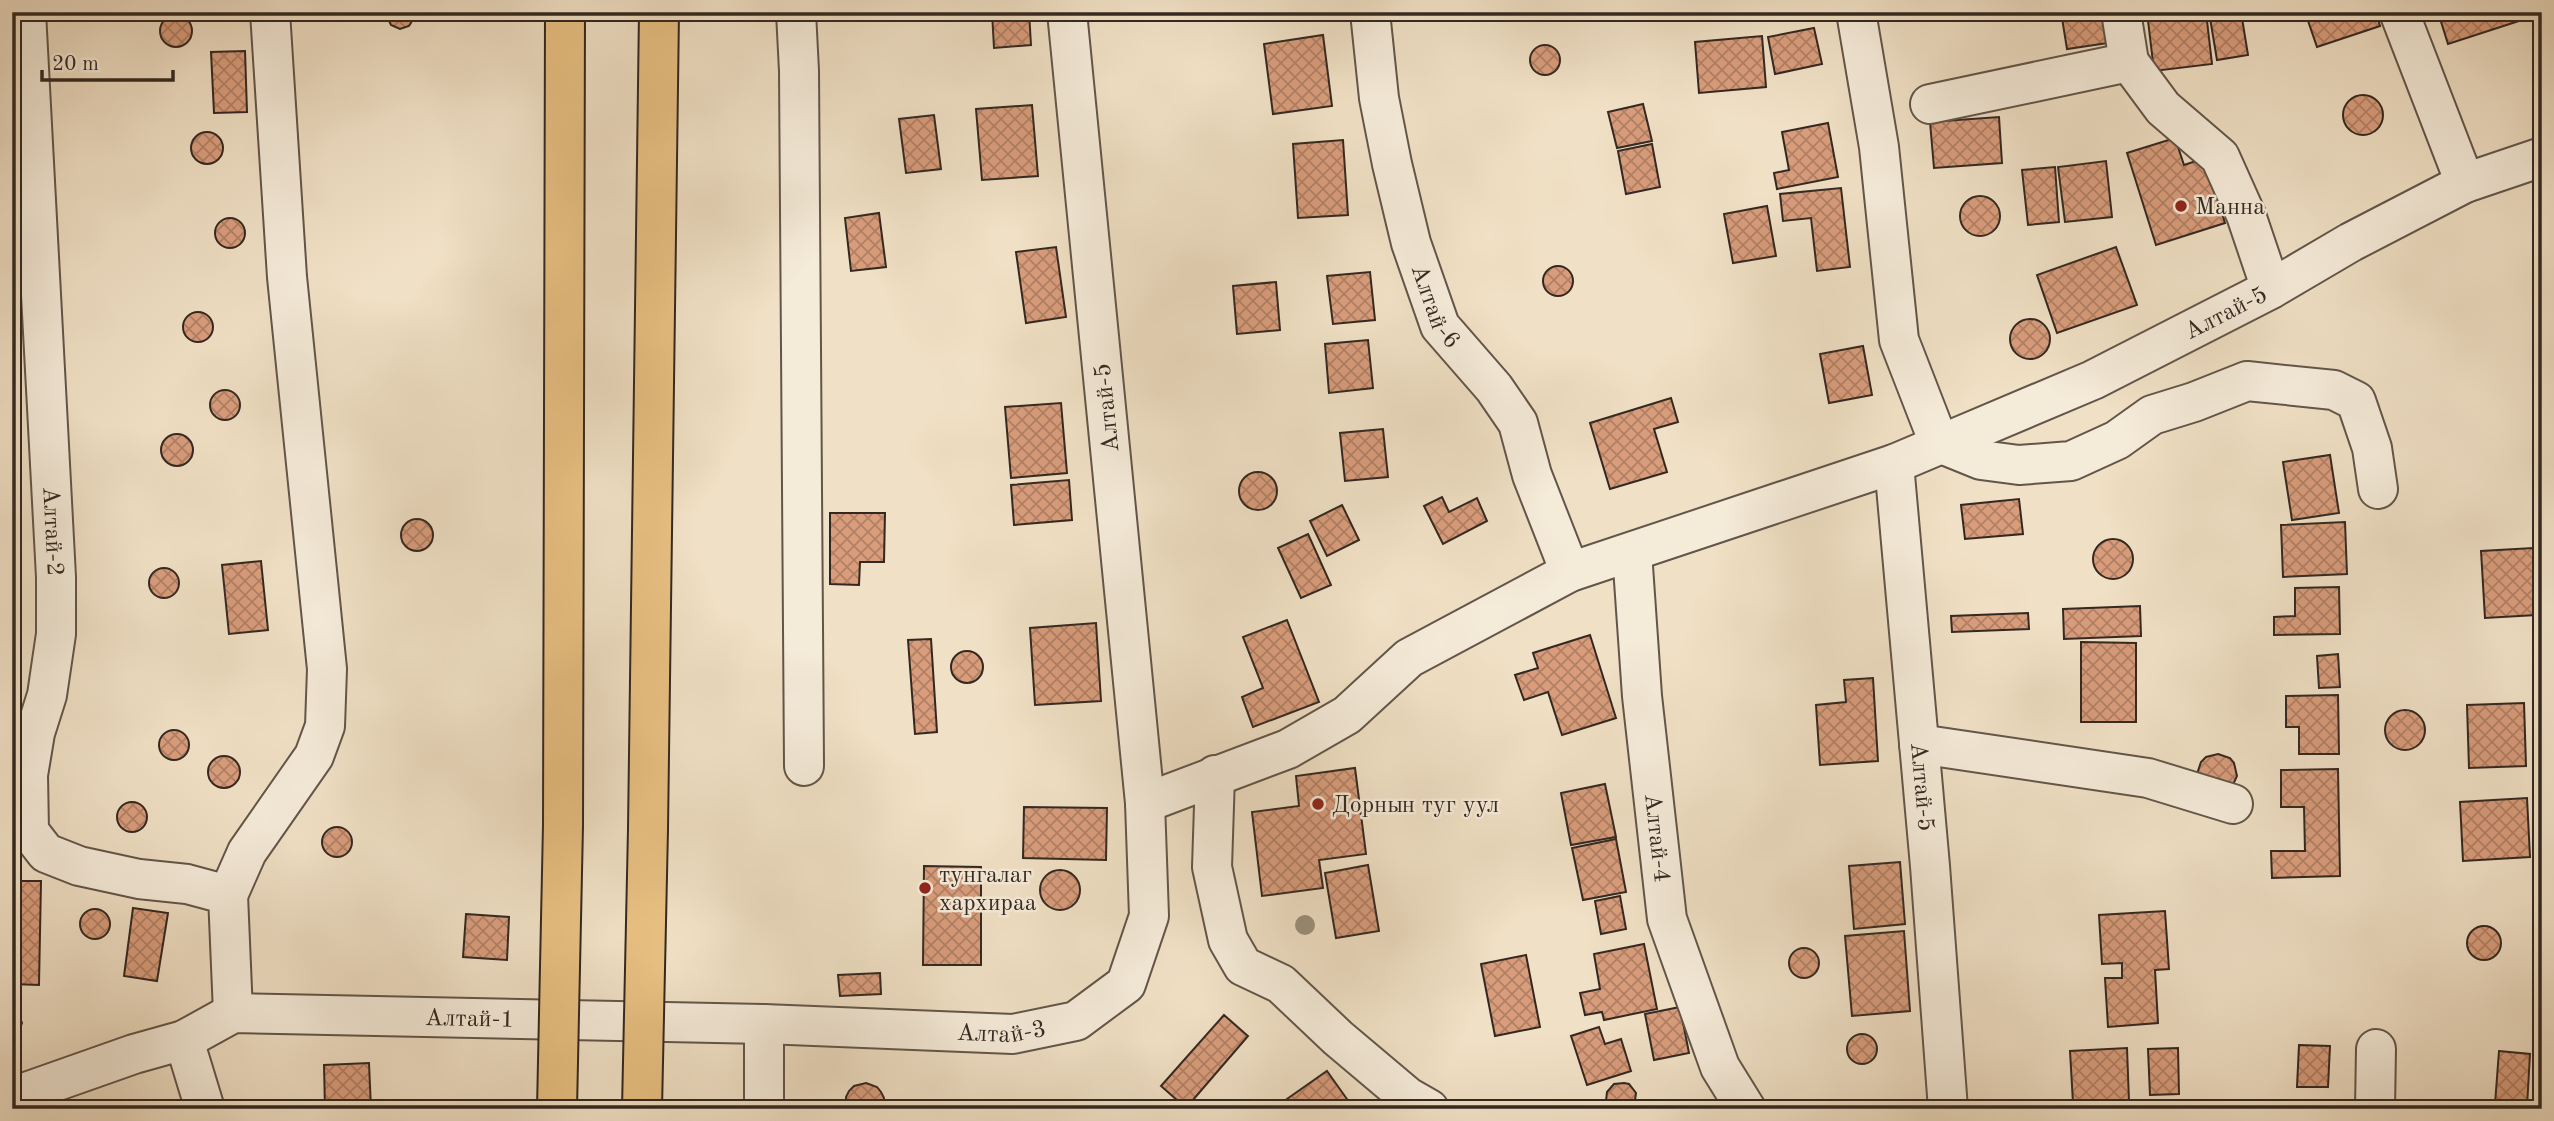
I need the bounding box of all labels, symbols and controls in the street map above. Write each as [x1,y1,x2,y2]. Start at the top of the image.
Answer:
scale bar [42,38,173,82]
text: 20 m [52,54,99,75]
place label: Манна [2195,196,2265,220]
marker: Манна [2173,198,2189,214]
street label: Алтай-6 [1405,262,1464,354]
street label: Алтай-5 [2181,283,2272,345]
street label: Алтай-5 [1091,362,1125,453]
street label: Алтай-2 [37,486,66,577]
street label: Алтай-5 [1905,741,1937,832]
street label: Алтай-4 [1639,792,1673,884]
place label: Дорнын туг уул [1332,794,1499,818]
marker: Дорнын туг уул [1310,796,1326,812]
place label: тунгалаг хархираа [939,864,1037,916]
marker: тунгалаг хархираа [917,880,933,896]
street label: Алтай-1 [425,1007,515,1033]
street label: Алтай-3 [956,1018,1048,1048]

